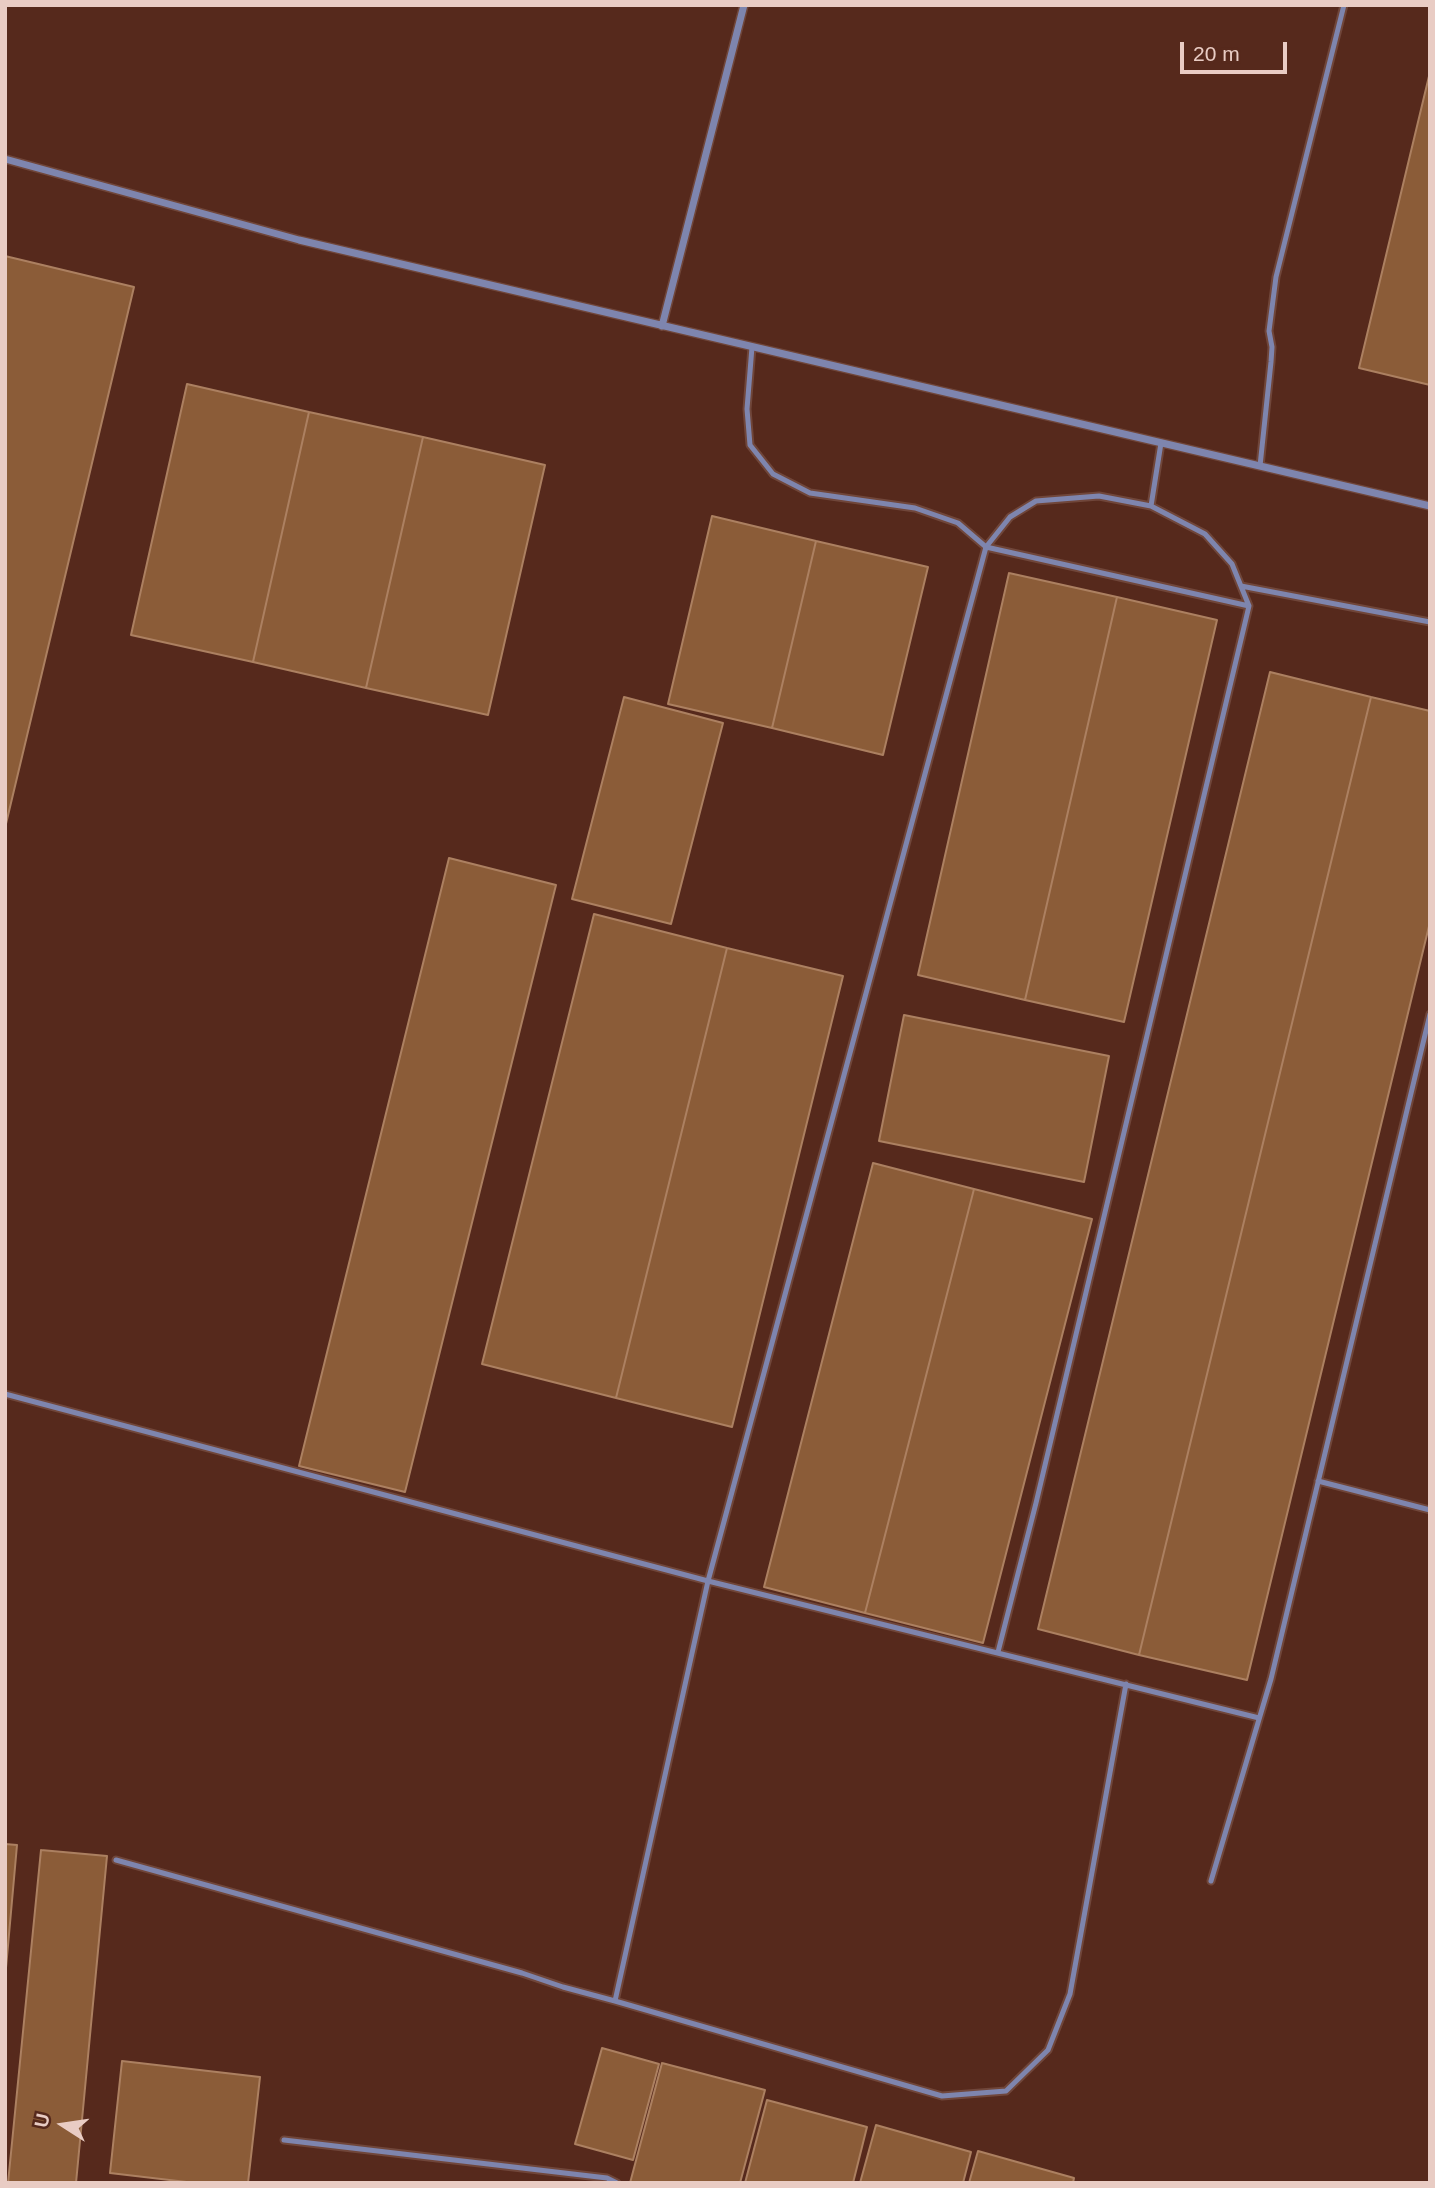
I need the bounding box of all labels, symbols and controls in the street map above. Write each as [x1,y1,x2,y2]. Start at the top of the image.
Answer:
scale bar [1183,28,1290,72]
text: 20 m [1193,42,1240,65]
north arrow [28,2090,98,2160]
text: U [30,2112,54,2129]

